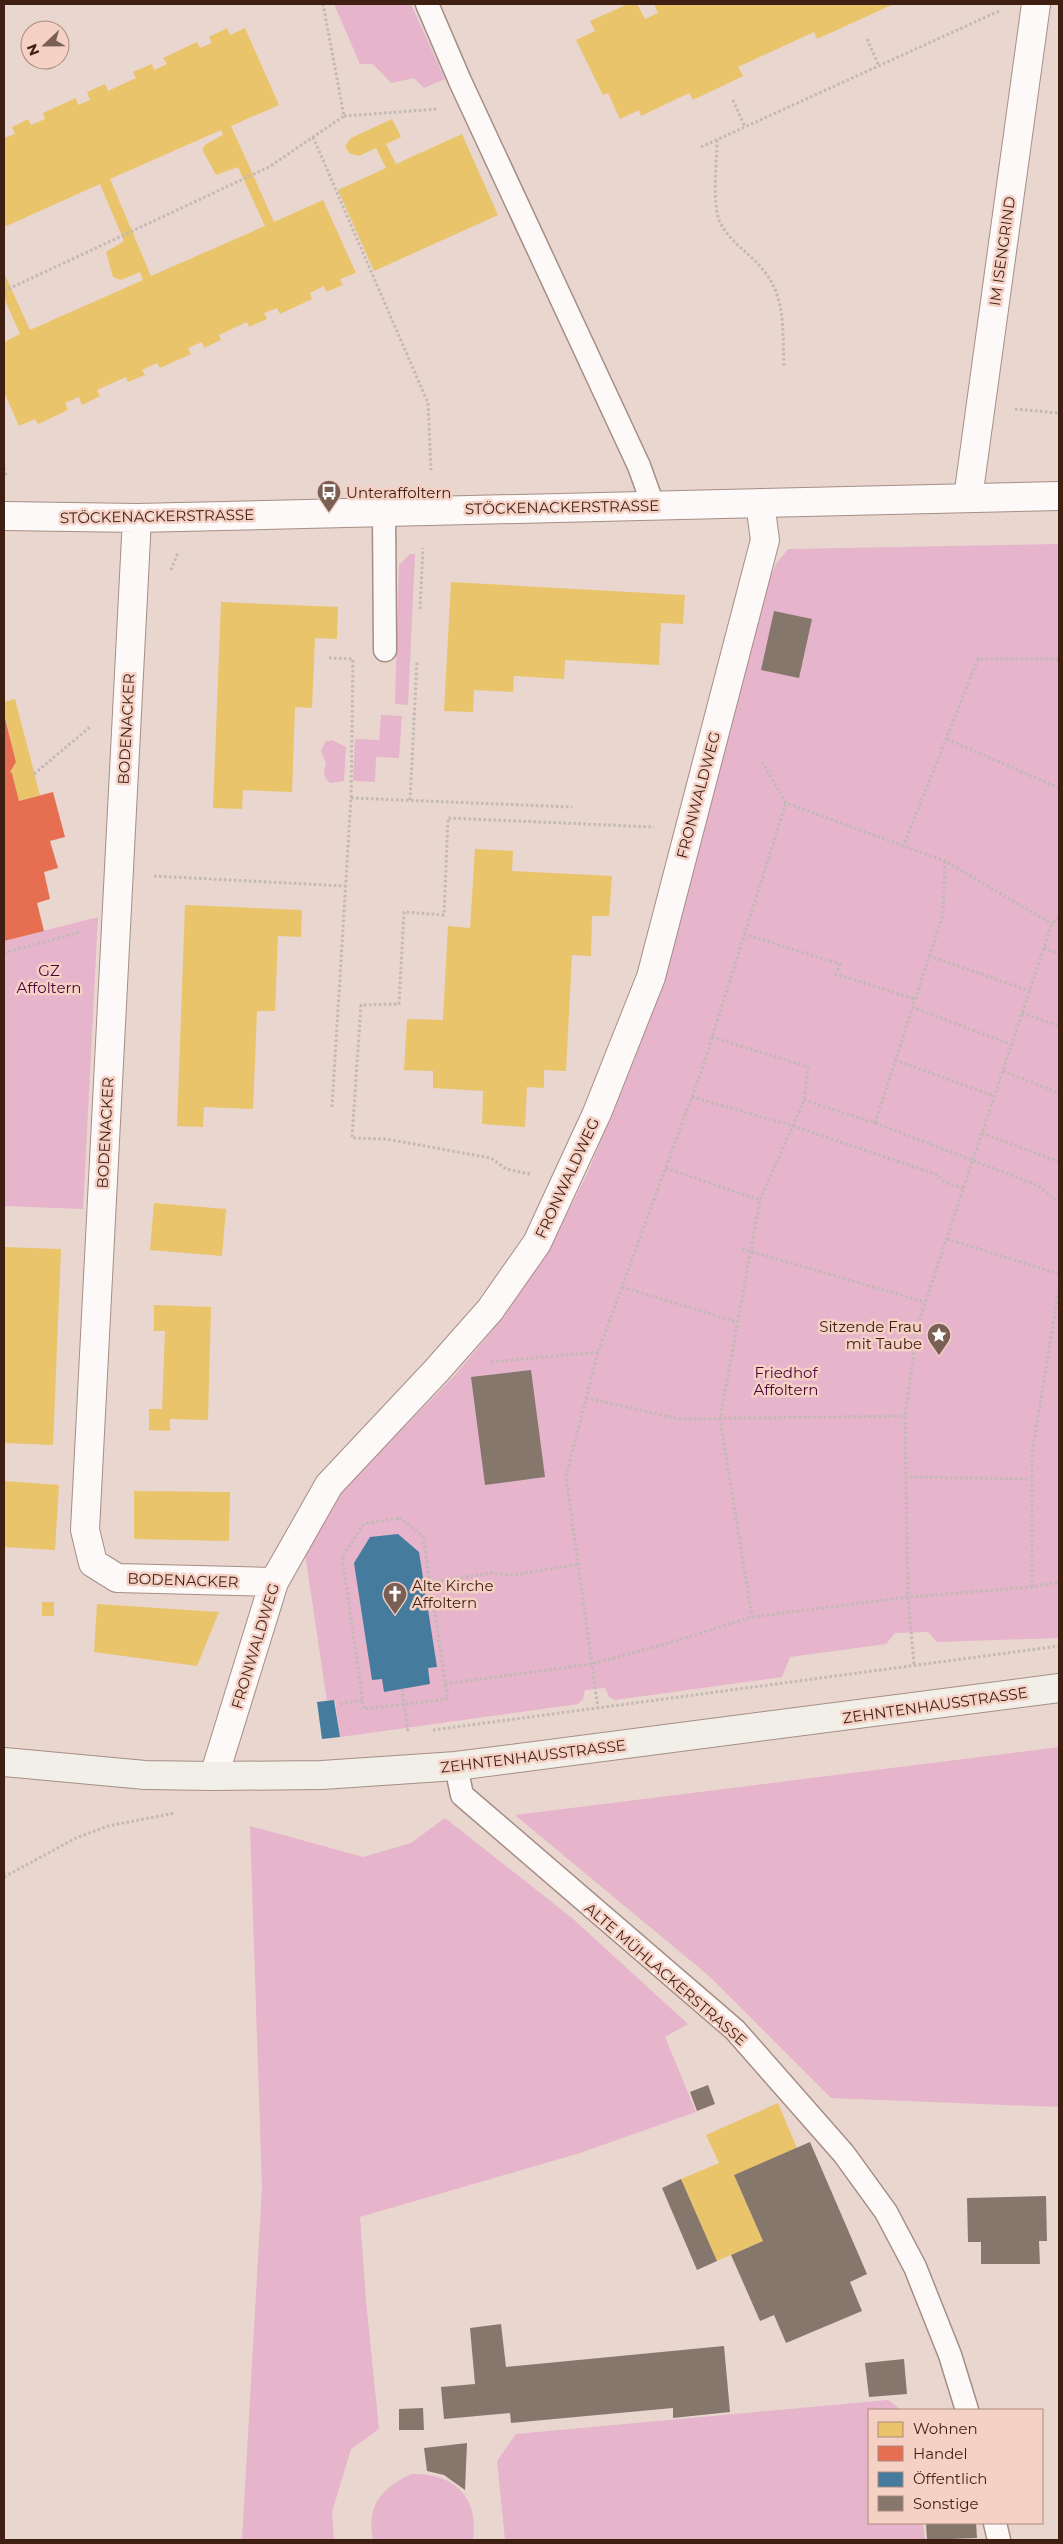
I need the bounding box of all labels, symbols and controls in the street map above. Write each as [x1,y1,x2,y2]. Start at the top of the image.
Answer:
north arrow [20,20,70,70]
text: N [22,41,43,58]
street label: IM ISENGRIND [985,195,1019,307]
bus stop icon: Unteraffoltern [316,479,342,513]
place label: Unteraffoltern [346,483,451,502]
street label: STÖCKENACKERSTRASSE [465,496,659,518]
street label: STÖCKENACKERSTRASSE [60,505,254,527]
street label: BODENACKER [114,673,138,785]
street label: FRONWALDWEG [672,729,724,861]
park label: GZ Affoltern [16,961,82,997]
street label: BODENACKER [93,1077,117,1189]
street label: FRONWALDWEG [531,1115,603,1241]
place label: Sitzende Frau mit Taube [819,1317,922,1353]
place icon: Sitzende Frau mit Taube [926,1322,952,1356]
park label: Friedhof Affoltern [753,1363,819,1399]
street label: BODENACKER [127,1569,239,1591]
place label: Alte Kirche Affoltern [412,1576,494,1612]
street label: FRONWALDWEG [227,1581,283,1711]
church icon: Alte Kirche Affoltern [382,1581,408,1615]
street label: ZEHNTENHAUSSTRASSE [841,1683,1029,1727]
street label: ZEHNTENHAUSSTRASSE [439,1735,627,1777]
street label: ALTE MÜHLACKERSTRASSE [581,1898,751,2050]
legend [868,2409,1043,2524]
text: Wohnen [913,2419,978,2438]
text: Handel [913,2444,967,2463]
text: Öffentlich [913,2469,987,2488]
text: Sonstige [913,2494,979,2513]

